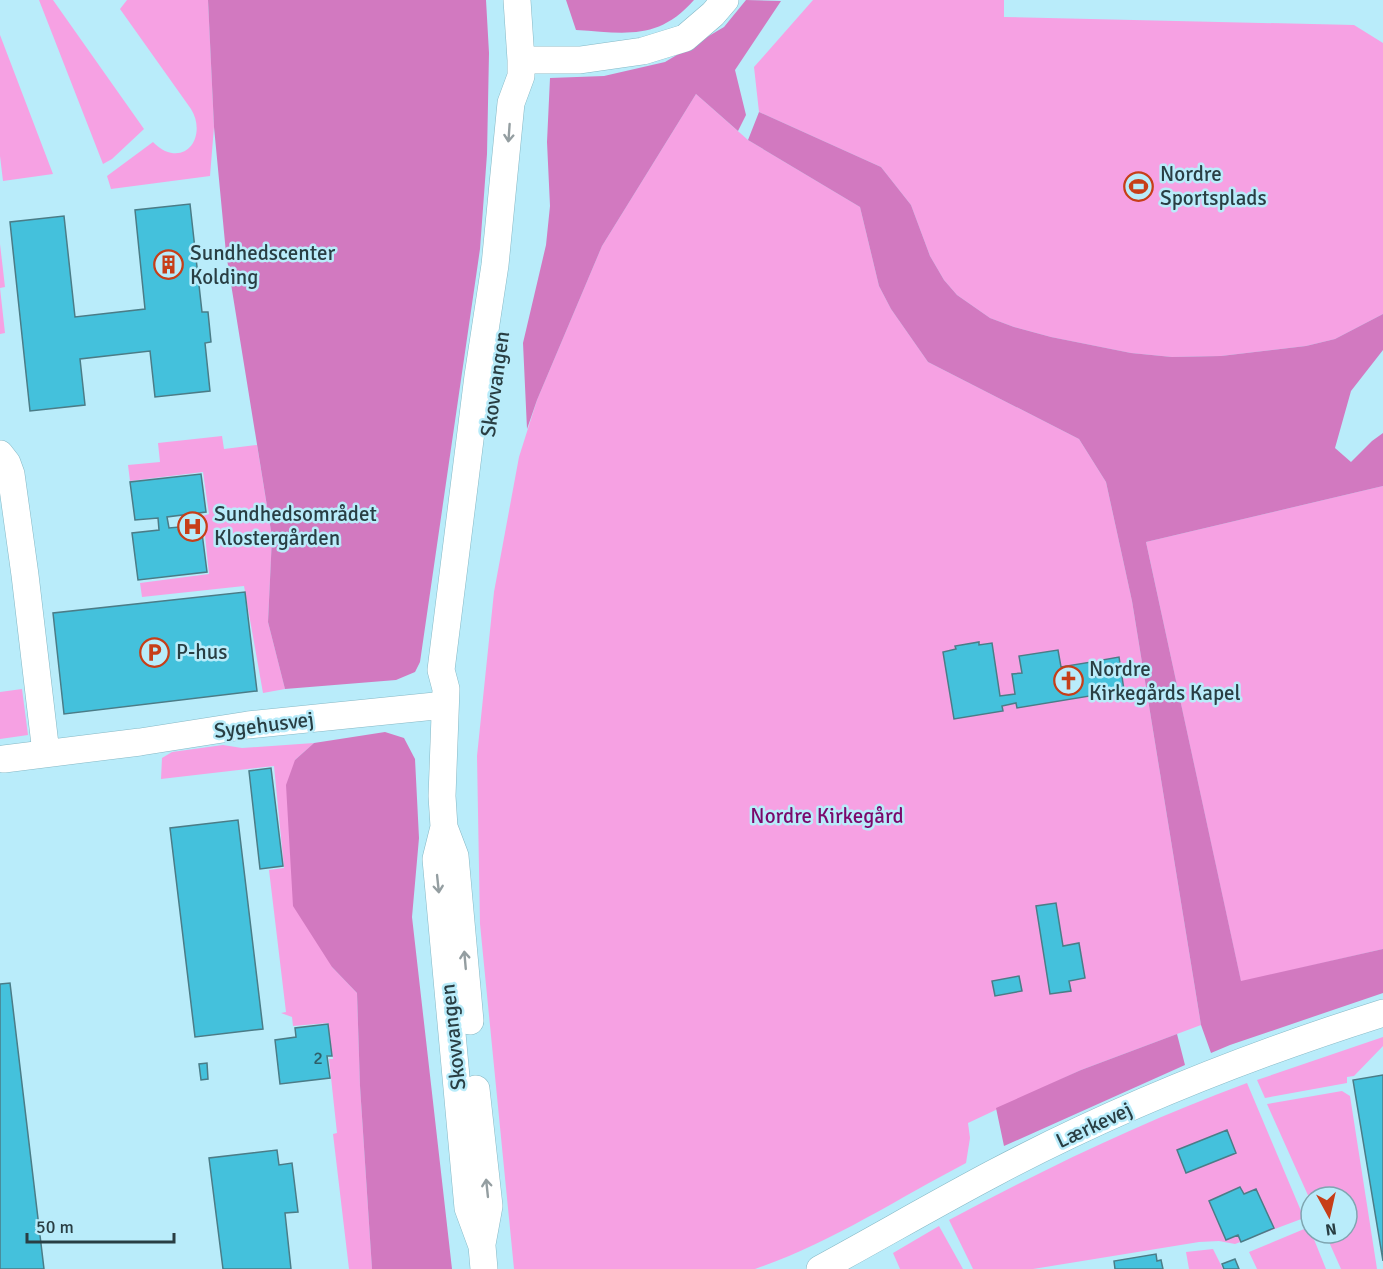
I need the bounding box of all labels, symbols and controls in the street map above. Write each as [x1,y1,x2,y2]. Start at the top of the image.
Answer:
one-way arrow [503,122,514,142]
place label: Nordre Sportsplads [1160,161,1267,211]
sports icon: Nordre Sportsplads [1123,170,1155,202]
place label: Sundhedscenter Kolding [190,240,335,290]
building icon: Sundhedscenter Kolding [153,249,185,281]
street label: Skovvangen [475,329,515,439]
place label: Sundhedsområdet Klostergården [214,501,377,551]
hospital icon: Sundhedsområdet Klostergården [177,510,209,542]
parking icon: P-hus [139,636,171,668]
place label: P-hus [176,639,227,665]
place label: Nordre Kirkegårds Kapel [1089,656,1241,706]
church icon: Nordre Kirkegårds Kapel [1052,665,1084,697]
street label: Sygehusvej [213,706,315,744]
park label: Nordre Kirkegård [750,803,904,829]
one-way arrow [433,874,444,894]
one-way arrow [459,951,470,971]
street label: Skovvangen [434,983,472,1091]
house number: 2 [313,1047,323,1069]
street label: Lærkevej [1052,1096,1136,1154]
one-way arrow [482,1179,493,1198]
north arrow [1299,1185,1359,1245]
scale bar [27,1206,174,1244]
text: 50 m [36,1216,74,1238]
text: N [1324,1218,1338,1240]

